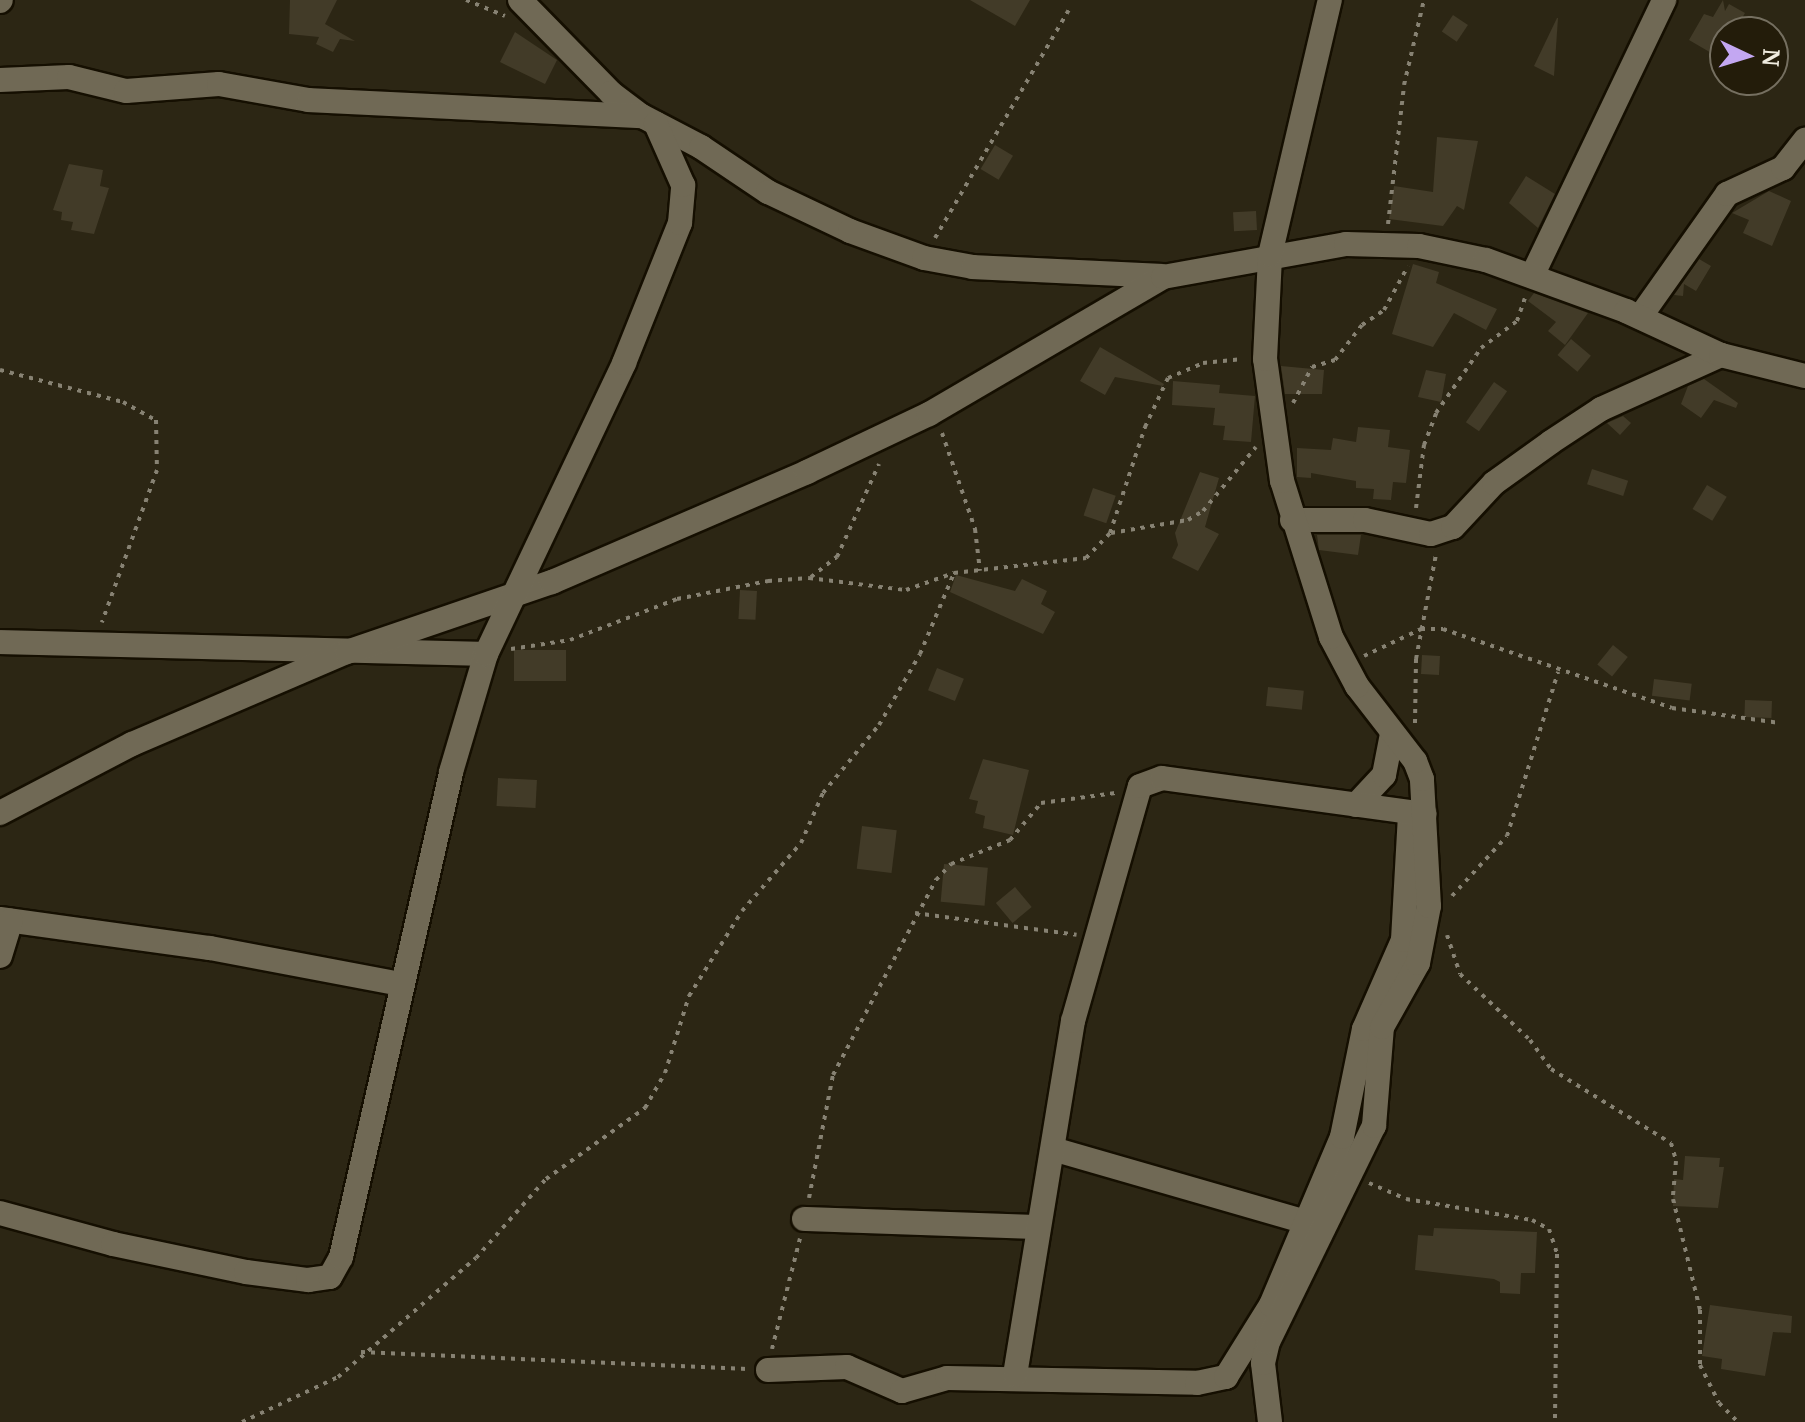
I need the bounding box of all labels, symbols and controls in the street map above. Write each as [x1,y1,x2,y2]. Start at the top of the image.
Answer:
north arrow [1709,16,1789,96]
text: N [1756,48,1786,67]

